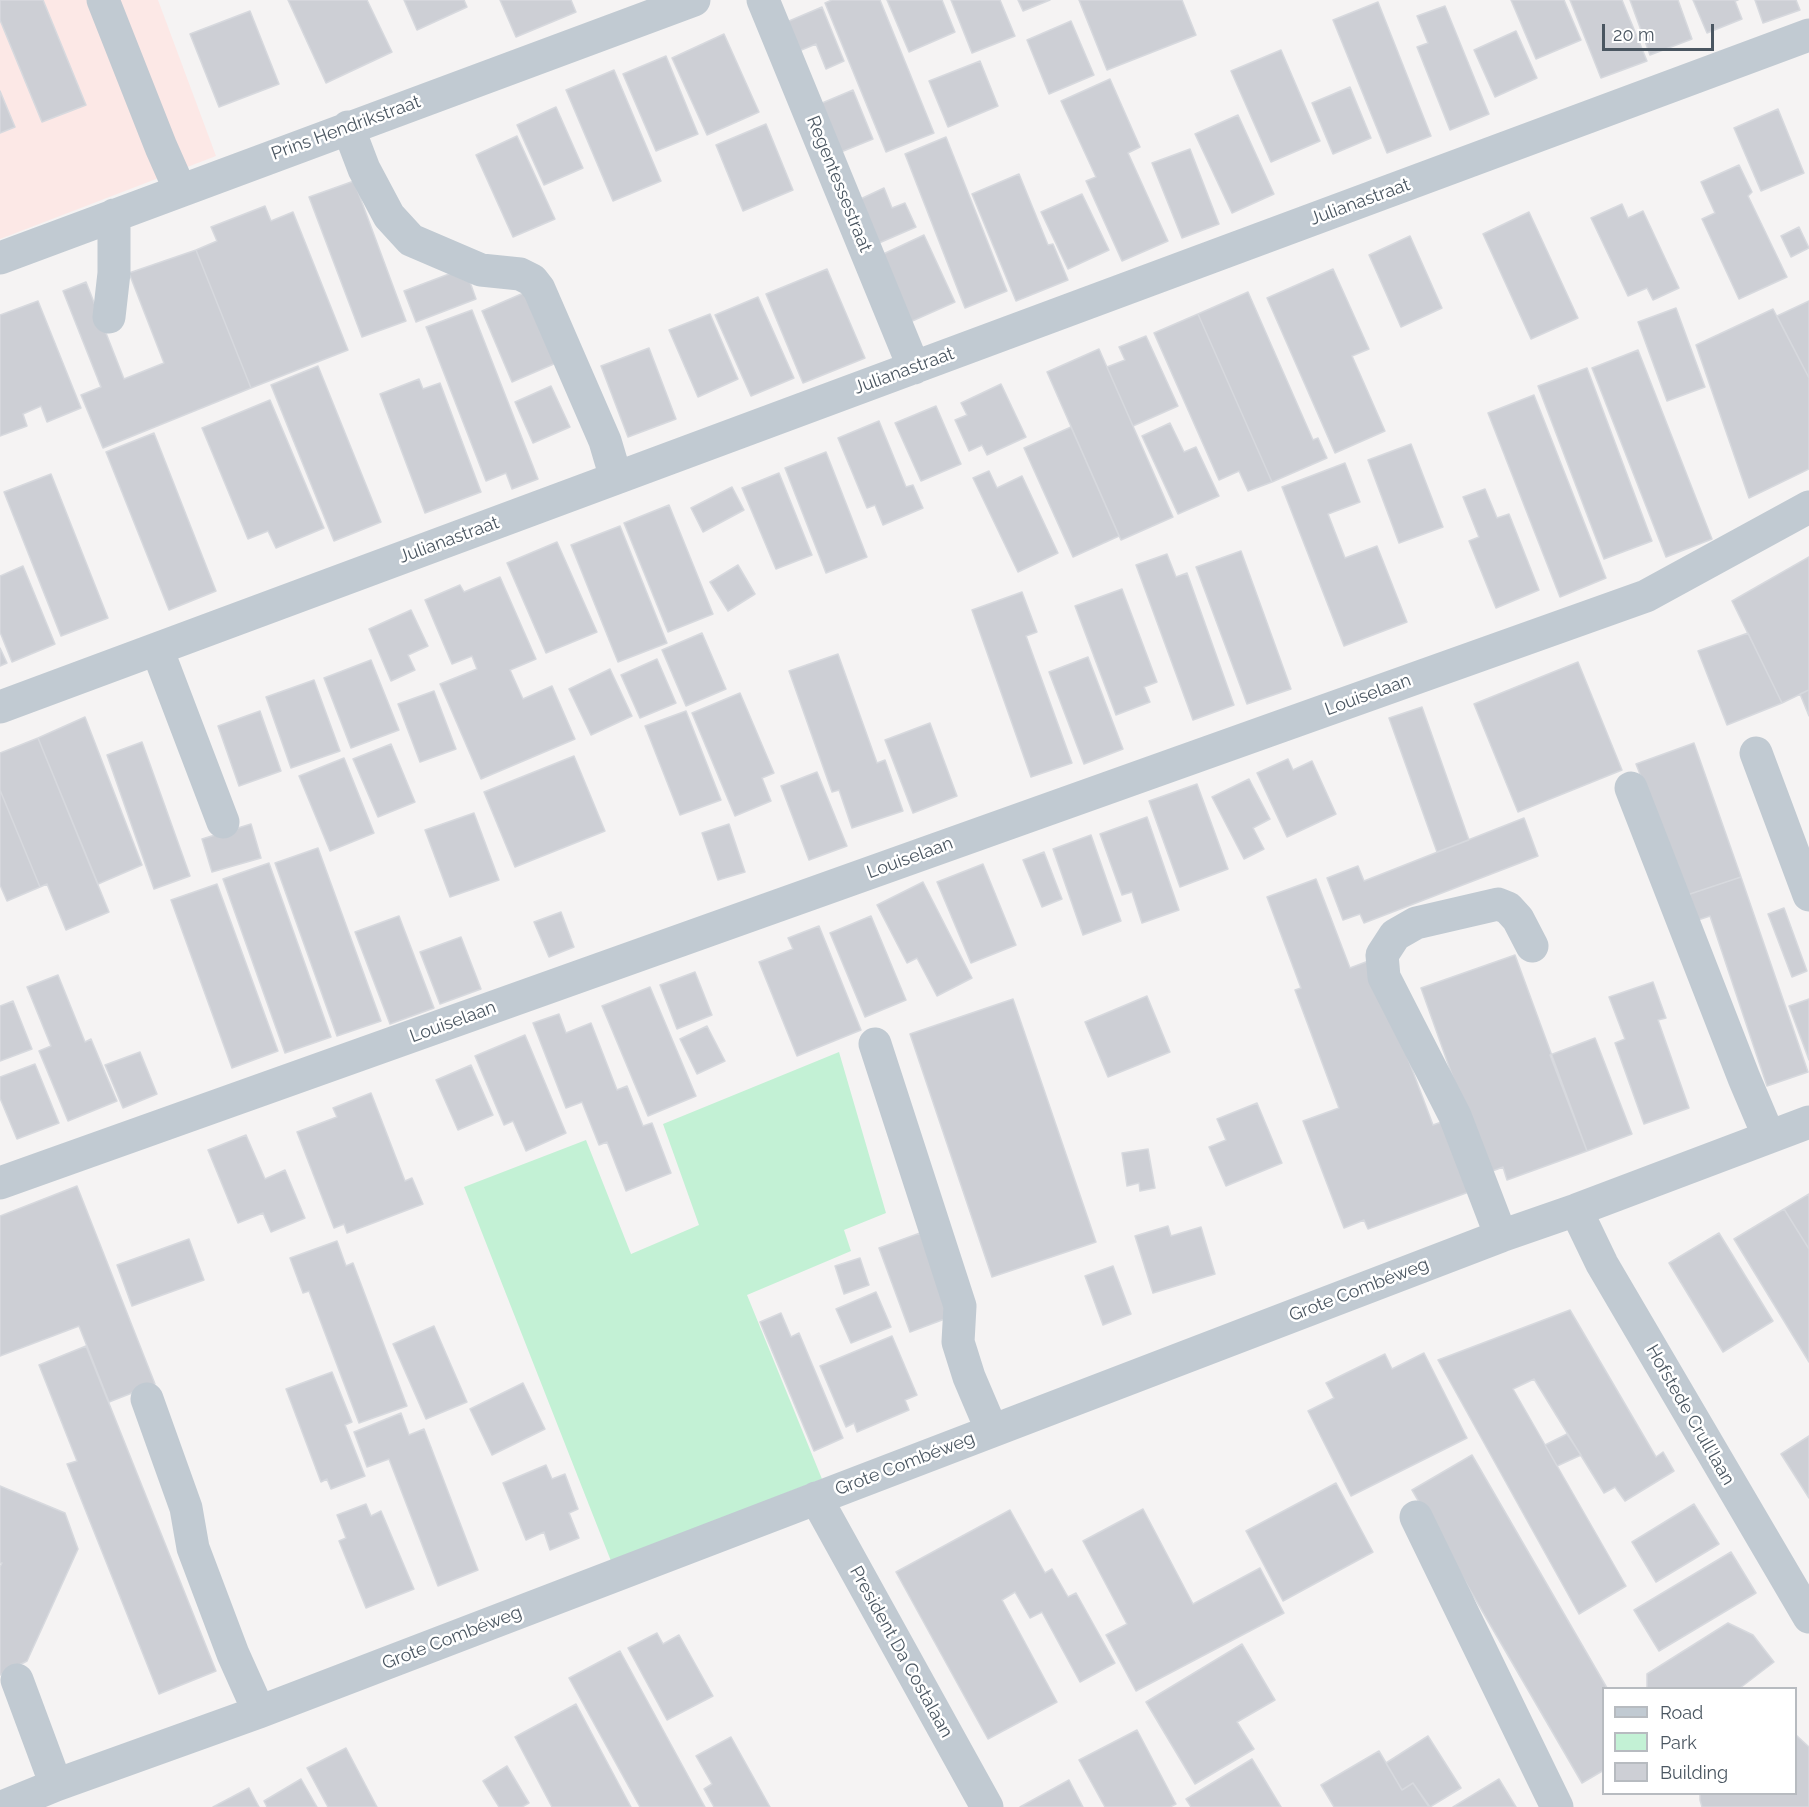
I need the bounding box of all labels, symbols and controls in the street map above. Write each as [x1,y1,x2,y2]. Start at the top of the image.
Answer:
scale bar [1605,12,1718,50]
text: 20 m [1613,24,1655,45]
street label: Prins Hendrikstraat [269,91,423,165]
street label: Regentessestraat [802,113,876,255]
street label: Julianastraat [1307,174,1413,230]
street label: Julianastraat [851,343,957,399]
street label: Julianastraat [396,512,502,568]
street label: Louiselaan [1322,669,1414,721]
street label: Louiselaan [864,832,956,884]
street label: Louiselaan [407,996,499,1048]
street label: Grote Combéweg [1286,1253,1432,1327]
street label: Hofstede Crull'laan [1641,1341,1739,1489]
street label: Grote Combéweg [832,1427,978,1501]
street label: President Da Costalaan [845,1562,957,1742]
street label: Grote Combéweg [379,1601,525,1675]
legend [1602,1687,1797,1795]
text: Road [1660,1702,1703,1723]
text: Park [1660,1732,1697,1753]
text: Building [1660,1762,1728,1783]

